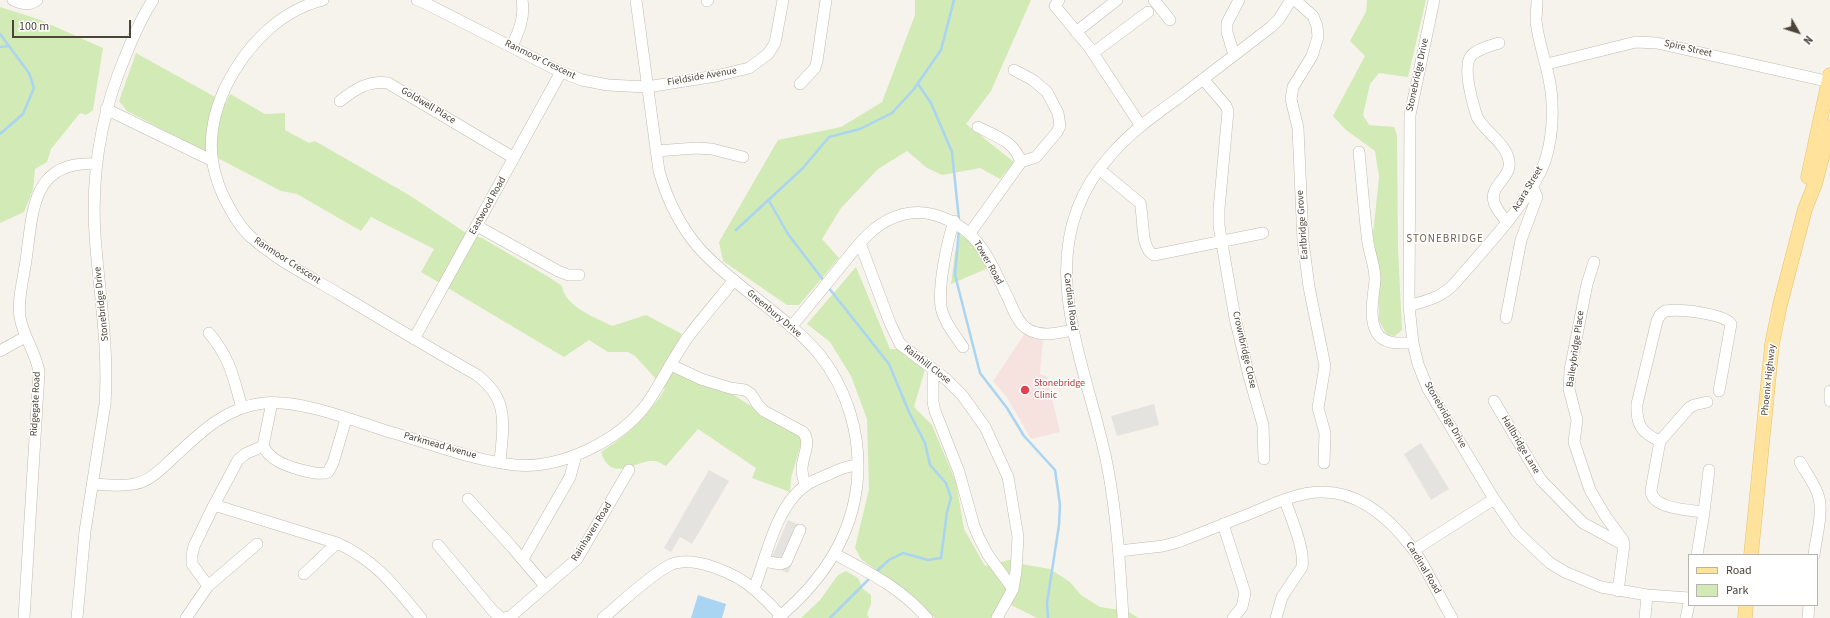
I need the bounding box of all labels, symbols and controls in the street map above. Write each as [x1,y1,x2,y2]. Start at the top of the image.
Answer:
scale bar [14,12,133,38]
north arrow [1778,12,1818,52]
text: 100 m [19,18,49,35]
text: N [1800,32,1816,47]
street label: Stonebridge Drive [1404,37,1432,113]
street label: Ranmoor Crescent [503,38,577,82]
street label: Spire Street [1663,38,1713,60]
street label: Fieldside Avenue [666,65,738,89]
street label: Goldwell Place [399,85,457,127]
street label: Acara Street [1510,164,1546,214]
street label: Eastwood Road [467,175,509,237]
street label: Earlbridge Grove [1295,190,1311,260]
district label: STONEBRIDGE [1406,233,1484,247]
street label: Ranmoor Crescent [251,235,323,287]
street label: Tower Road [971,239,1005,287]
street label: Stonebridge Drive [92,266,112,342]
street label: Cardinal Road [1060,272,1080,332]
street label: Greenbury Drive [744,288,804,340]
street label: Crownbridge Close [1229,310,1259,390]
street label: Baileybridge Place [1565,310,1587,388]
street label: Rainhill Close [901,343,953,387]
street label: Phoenix Highway [1759,344,1779,416]
street label: Ridgegate Road [28,371,44,437]
place label: Stonebridge Clinic [1034,378,1085,402]
street label: Stonebridge Drive [1421,380,1469,450]
marker: Stonebridge Clinic [1019,384,1031,396]
street label: Hallbridge Lane [1498,414,1542,476]
street label: Parkmead Avenue [402,430,478,462]
street label: Rainhaven Road [569,500,615,564]
street label: Cardinal Road [1403,540,1443,596]
legend [1688,554,1818,606]
text: Road [1726,562,1752,579]
text: Park [1726,582,1748,599]

